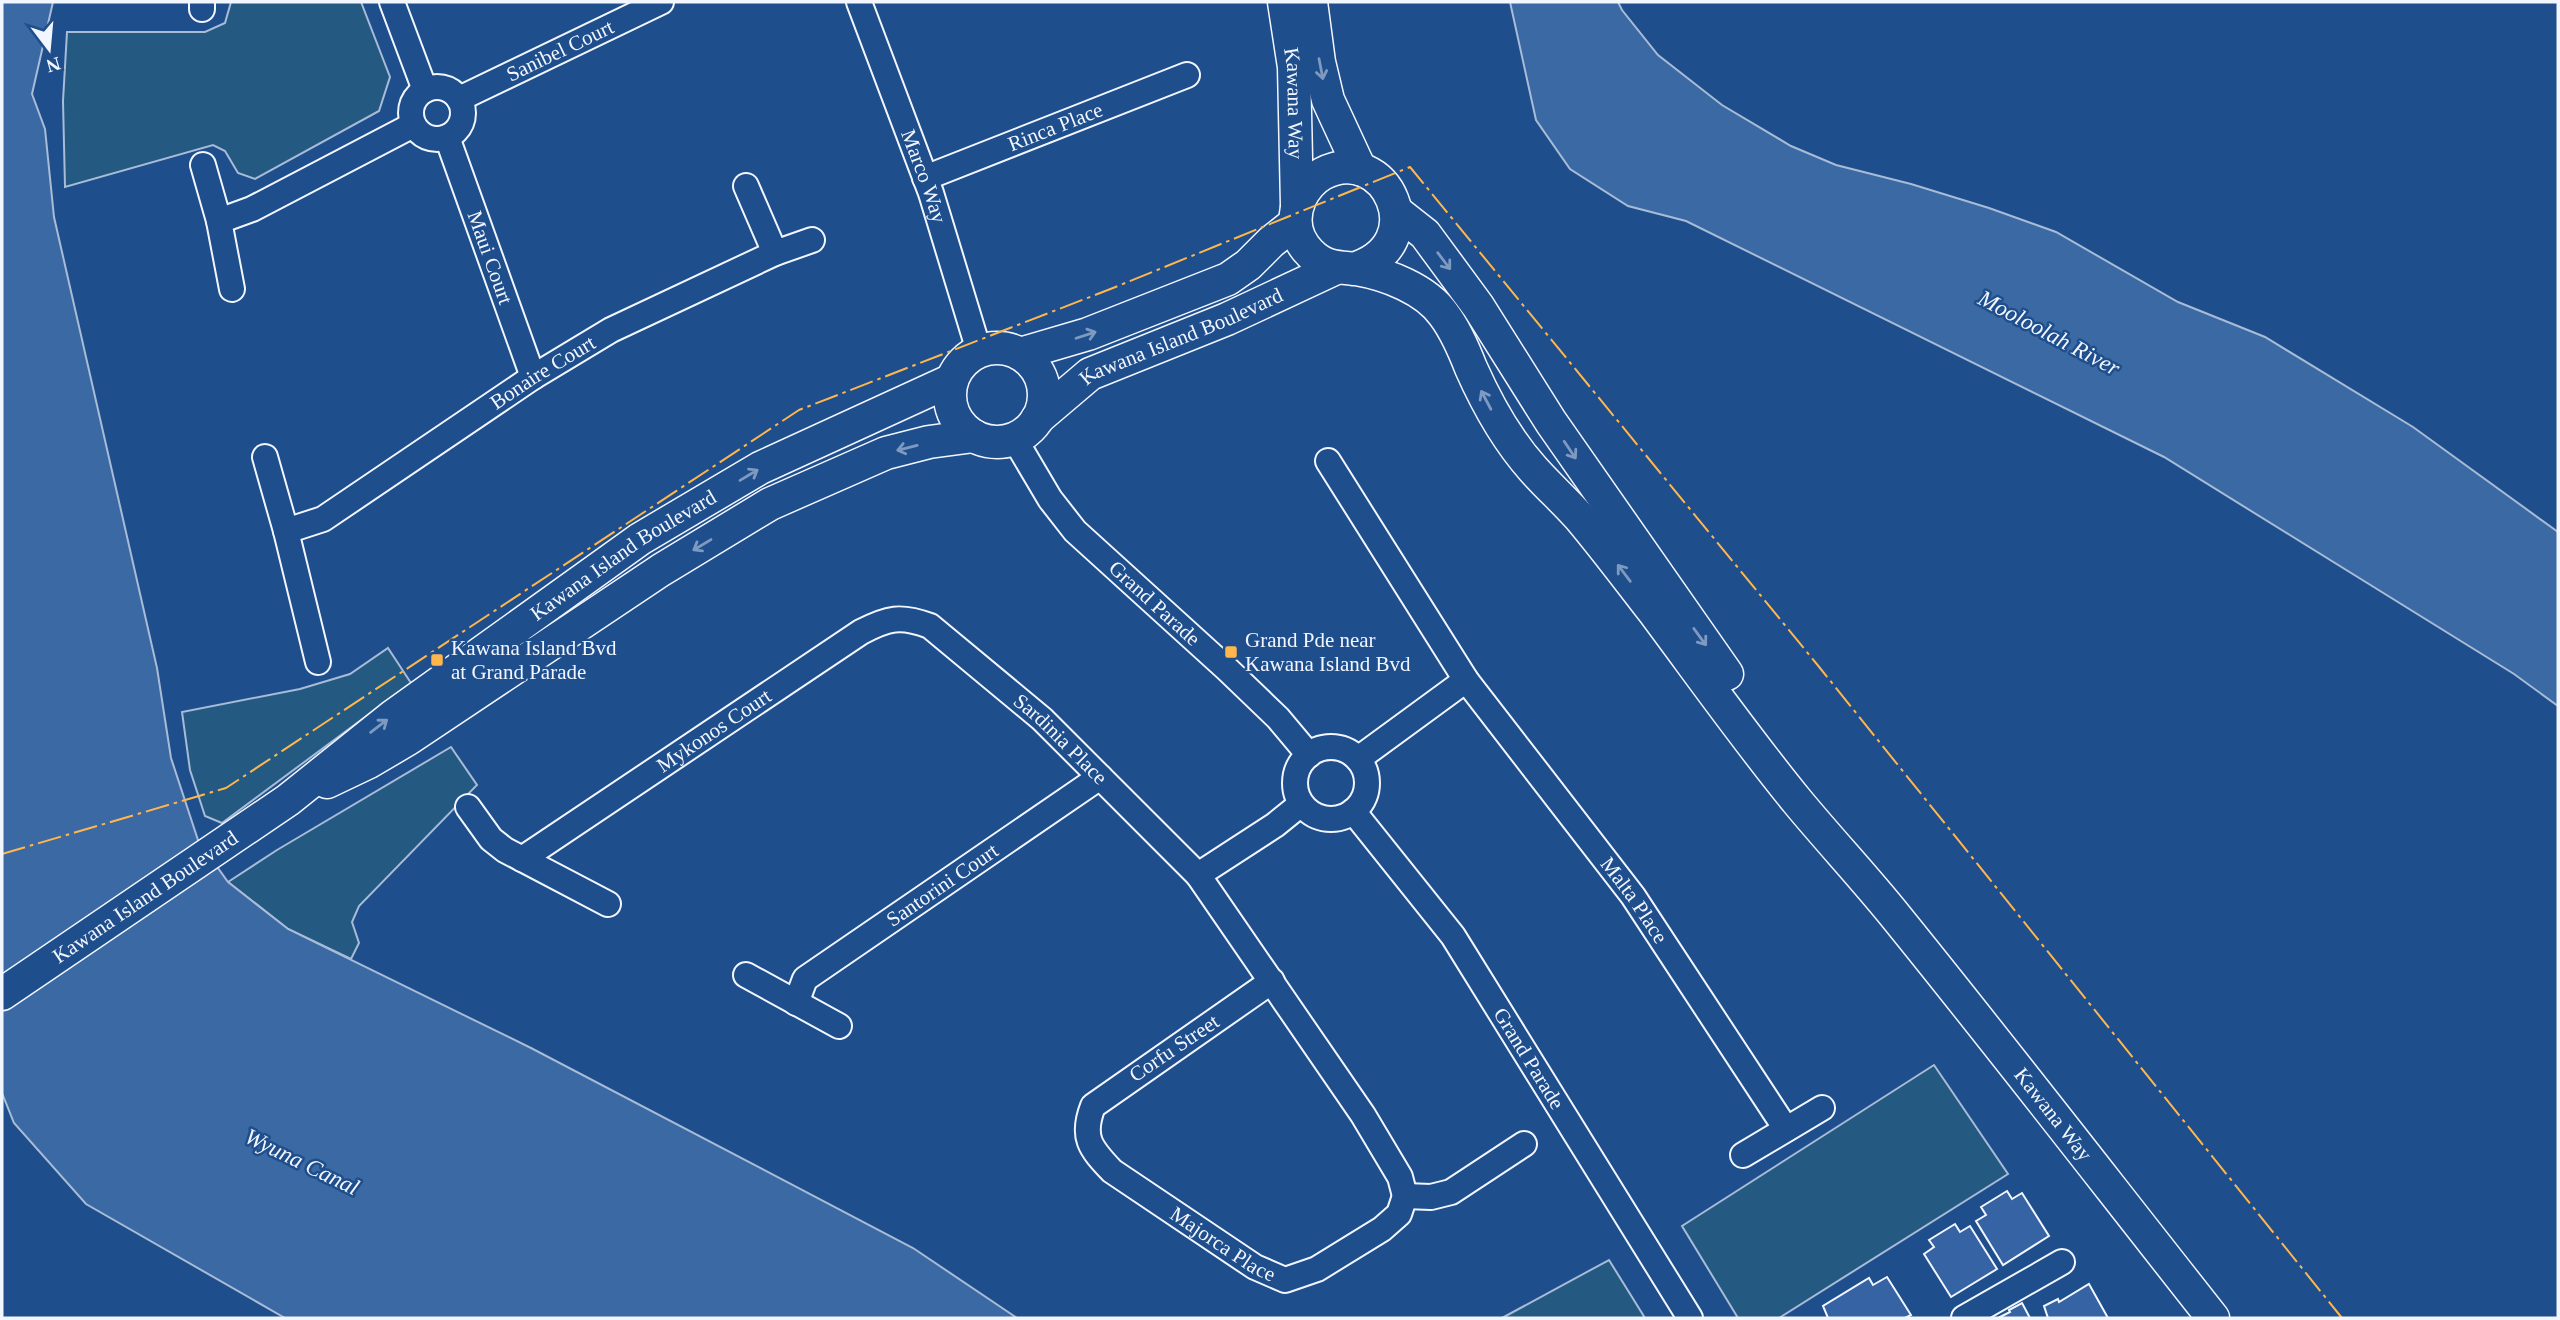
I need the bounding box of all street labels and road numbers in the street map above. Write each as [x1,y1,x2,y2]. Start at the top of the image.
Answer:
street label: Sanibel Court [502,14,618,86]
street label: Kawana Way [1279,46,1308,160]
street label: Rinca Place [1004,97,1106,156]
street label: Marco Way [896,126,952,226]
street label: Maui Court [462,208,518,308]
street label: Kawana Island Boulevard [1074,283,1287,390]
street label: Bonaire Court [486,330,600,415]
street label: Kawana Island Boulevard [526,485,721,626]
street label: Grand Parade [1104,556,1205,651]
street label: Mykonos Court [652,684,776,777]
street label: Sardinia Place [1009,689,1112,789]
street label: Kawana Island Boulevard [48,825,243,968]
street label: Santorini Court [882,838,1003,932]
street label: Malta Place [1596,852,1673,948]
street label: Grand Parade [1488,1003,1569,1113]
street label: Corfu Street [1124,1009,1224,1087]
street label: Kawana Way [2009,1063,2097,1166]
street label: Majorca Place [1166,1202,1279,1286]

